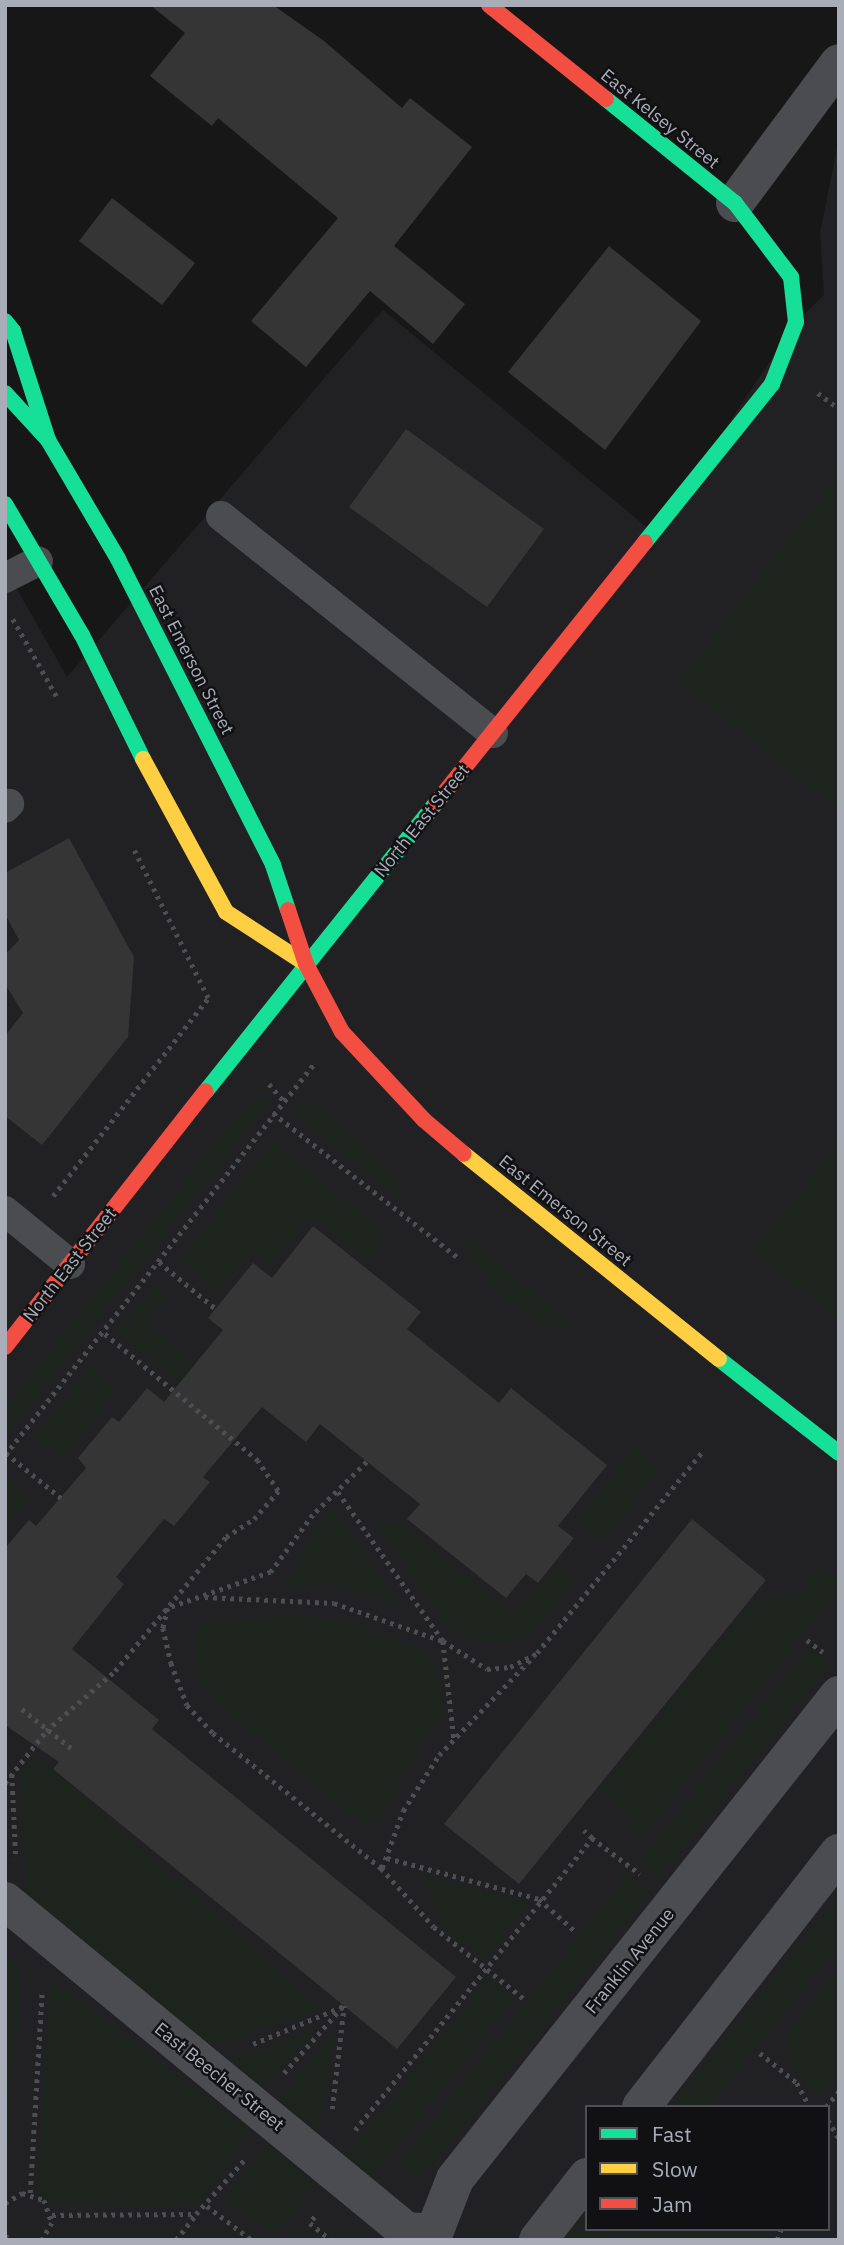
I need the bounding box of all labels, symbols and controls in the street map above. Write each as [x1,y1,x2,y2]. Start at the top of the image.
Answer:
street label: East Kelsey Street [596,65,724,173]
street label: East Emerson Street [144,582,238,738]
street label: North East Street [370,760,474,882]
street label: East Emerson Street [494,1151,636,1271]
street label: North East Street [19,1204,121,1326]
street label: Franklin Avenue [581,1904,679,2018]
street label: East Beecher Street [150,2018,288,2136]
legend [585,2105,830,2231]
text: Fast [652,2120,692,2148]
text: Slow [652,2155,698,2183]
text: Jam [652,2190,692,2218]

